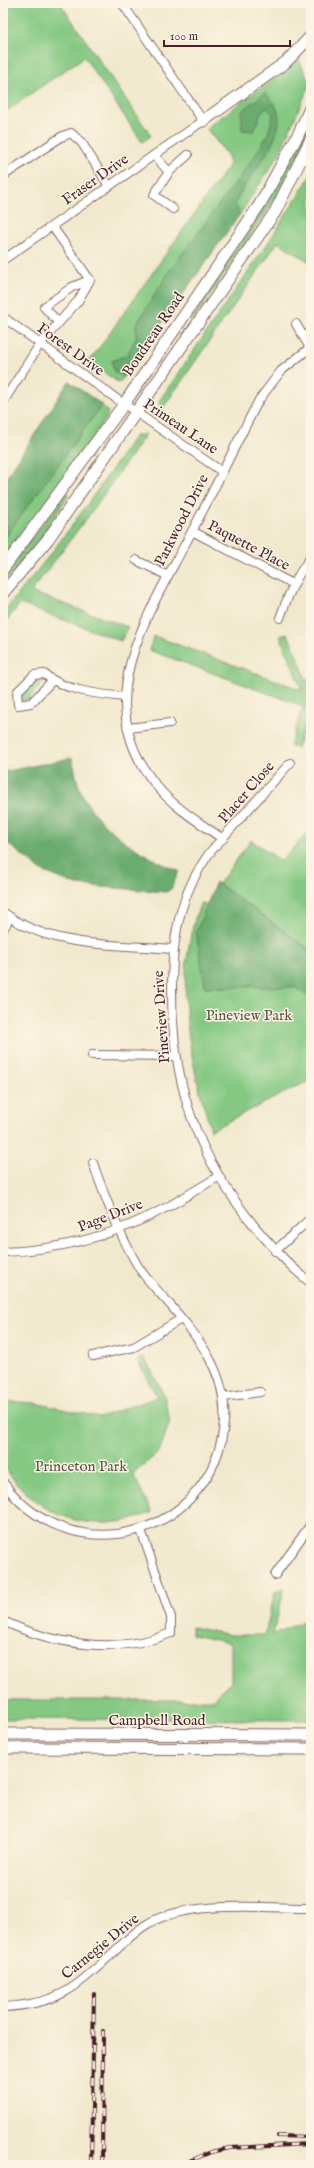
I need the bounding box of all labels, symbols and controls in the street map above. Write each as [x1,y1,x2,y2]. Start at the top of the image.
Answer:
scale bar [164,22,290,48]
text: 100 m [170,29,198,44]
street label: Fraser Drive [58,149,132,209]
street label: Boudreau Road [118,288,189,380]
street label: Forest Drive [33,319,108,380]
street label: Primeau Lane [140,394,222,458]
street label: Parkwood Drive [150,471,213,569]
street label: Paquette Place [204,516,293,575]
street label: Placer Close [214,757,279,827]
street label: Pineview Drive [149,970,174,1064]
park label: Pineview Park [206,1006,293,1025]
street label: Page Drive [75,1194,146,1237]
park label: Princeton Park [35,1457,128,1476]
street label: Campbell Road [108,1711,207,1730]
street label: Carnegie Drive [58,1909,143,1984]

